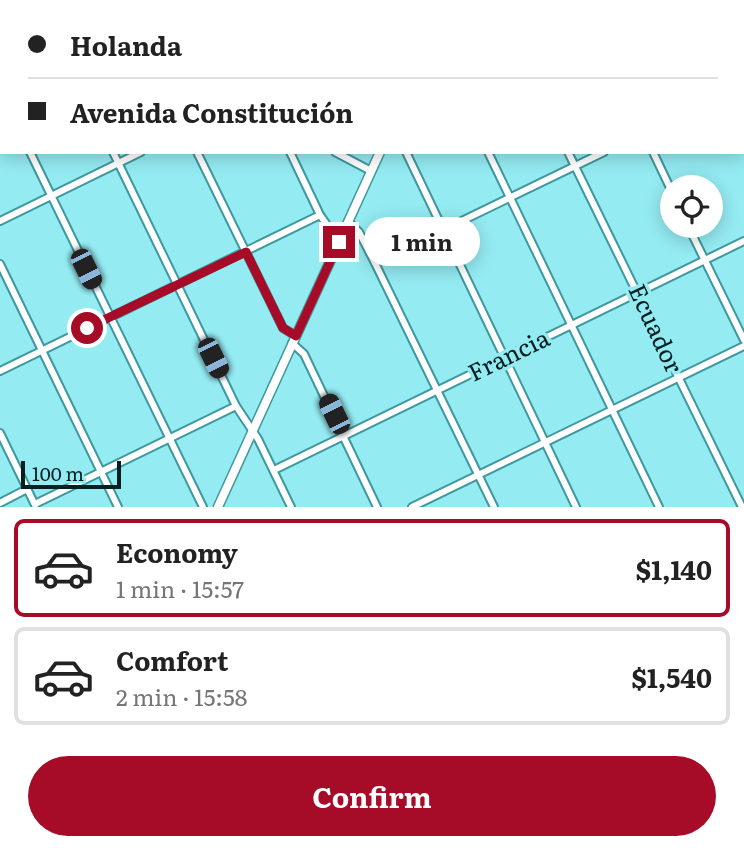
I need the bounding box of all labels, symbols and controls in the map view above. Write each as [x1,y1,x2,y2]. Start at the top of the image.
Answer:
text: Holanda [70,25,182,64]
text: Avenida Constitución [70,92,353,131]
map controls [660,175,723,238]
button: locate [660,175,723,238]
callout: 1 min [364,218,479,266]
text: 1 min [391,224,453,258]
route end [323,226,355,258]
car [68,246,105,292]
street label: Ecuador [621,278,693,379]
route start [71,312,103,344]
street label: Francia [461,319,555,389]
car [195,335,232,381]
car [316,391,353,437]
scale bar [21,458,121,490]
text: 100 m [32,459,84,487]
text: Economy [116,532,238,571]
icon: car [32,537,95,600]
text: $1,140 [636,549,712,588]
text: 1 min · 15:57 [116,571,244,605]
text: Comfort [116,640,228,679]
icon: car [32,645,95,708]
text: $1,540 [631,657,712,696]
text: 2 min · 15:58 [116,679,247,713]
button: Confirm [28,756,716,836]

